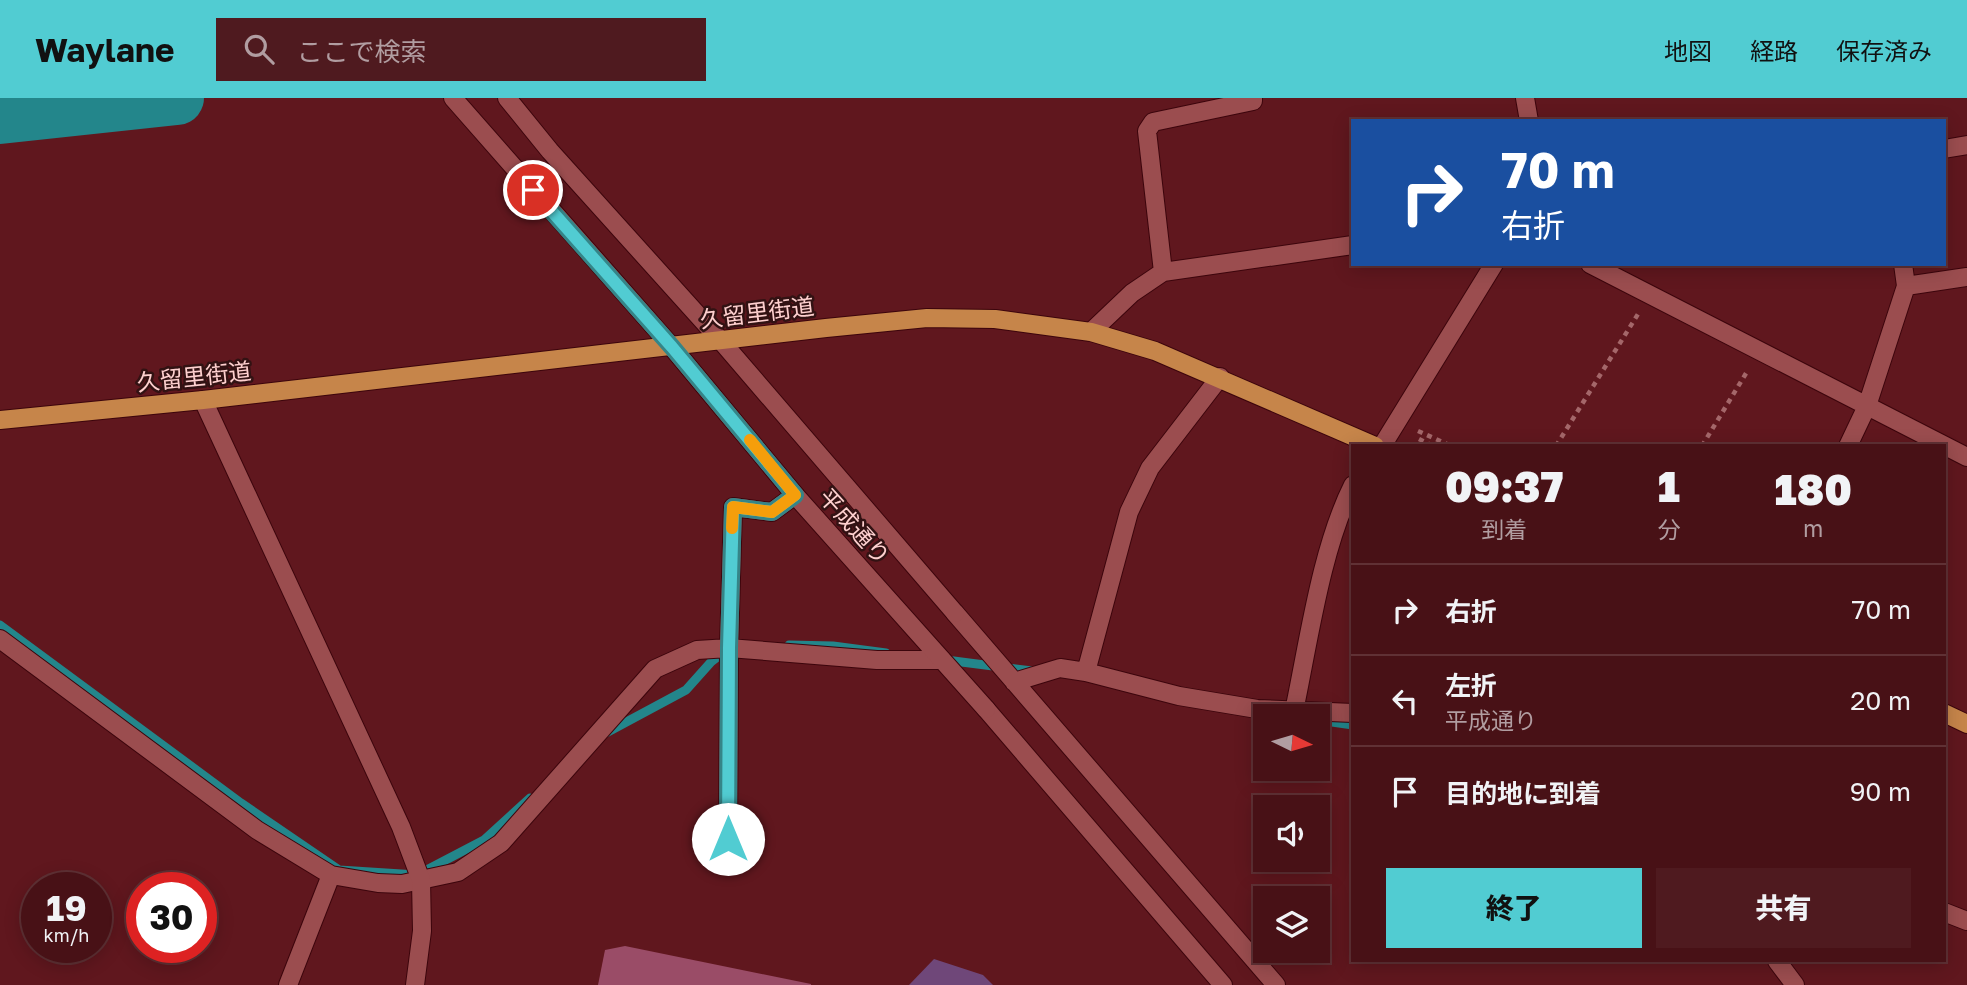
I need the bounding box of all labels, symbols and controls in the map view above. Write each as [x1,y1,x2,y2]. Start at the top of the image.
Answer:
search box [216,18,706,81]
text: Waylane [35,30,174,69]
icon: search [240,30,278,68]
text: ここで検索 [296,36,426,67]
text: 地図 [1664,36,1712,65]
text: 経路 [1750,36,1798,65]
text: 保存済み [1836,36,1932,65]
text: 70 m [1501,140,1615,199]
icon: right [1386,147,1477,238]
pin [503,160,563,220]
icon: arrive [514,171,552,209]
text: 右折 [1501,206,1565,244]
street label: 久留里街道 [698,291,816,333]
street label: 久留里街道 [135,356,253,396]
text: 09:37 [1445,461,1563,511]
text: 1 [1658,461,1680,511]
text: 180 [1775,464,1852,514]
street label: 平成通り [814,482,896,570]
text: m [1803,514,1823,542]
text: 到着 [1481,515,1527,543]
text: 分 [1657,515,1680,543]
icon: right [1386,591,1424,629]
text: 70 m [1852,594,1911,625]
text: 右折 [1445,596,1497,627]
text: 左折 [1445,670,1497,701]
icon: left [1386,682,1424,720]
text: 20 m [1850,685,1911,716]
north arrow [1253,704,1330,780]
map controls [1253,704,1330,963]
text: 平成通り [1445,706,1537,734]
icon: arrive [1386,773,1424,811]
text: 90 m [1850,776,1911,807]
text: 目的地に到着 [1445,778,1601,809]
button: sound [1253,795,1330,872]
position arrow [691,802,765,876]
button: 終了 [1386,868,1642,948]
button: 共有 [1656,868,1911,948]
speed limit sign: 30 [126,872,217,963]
button: layers [1253,886,1330,963]
text: 19 [46,887,87,929]
text: km/h [44,924,89,946]

